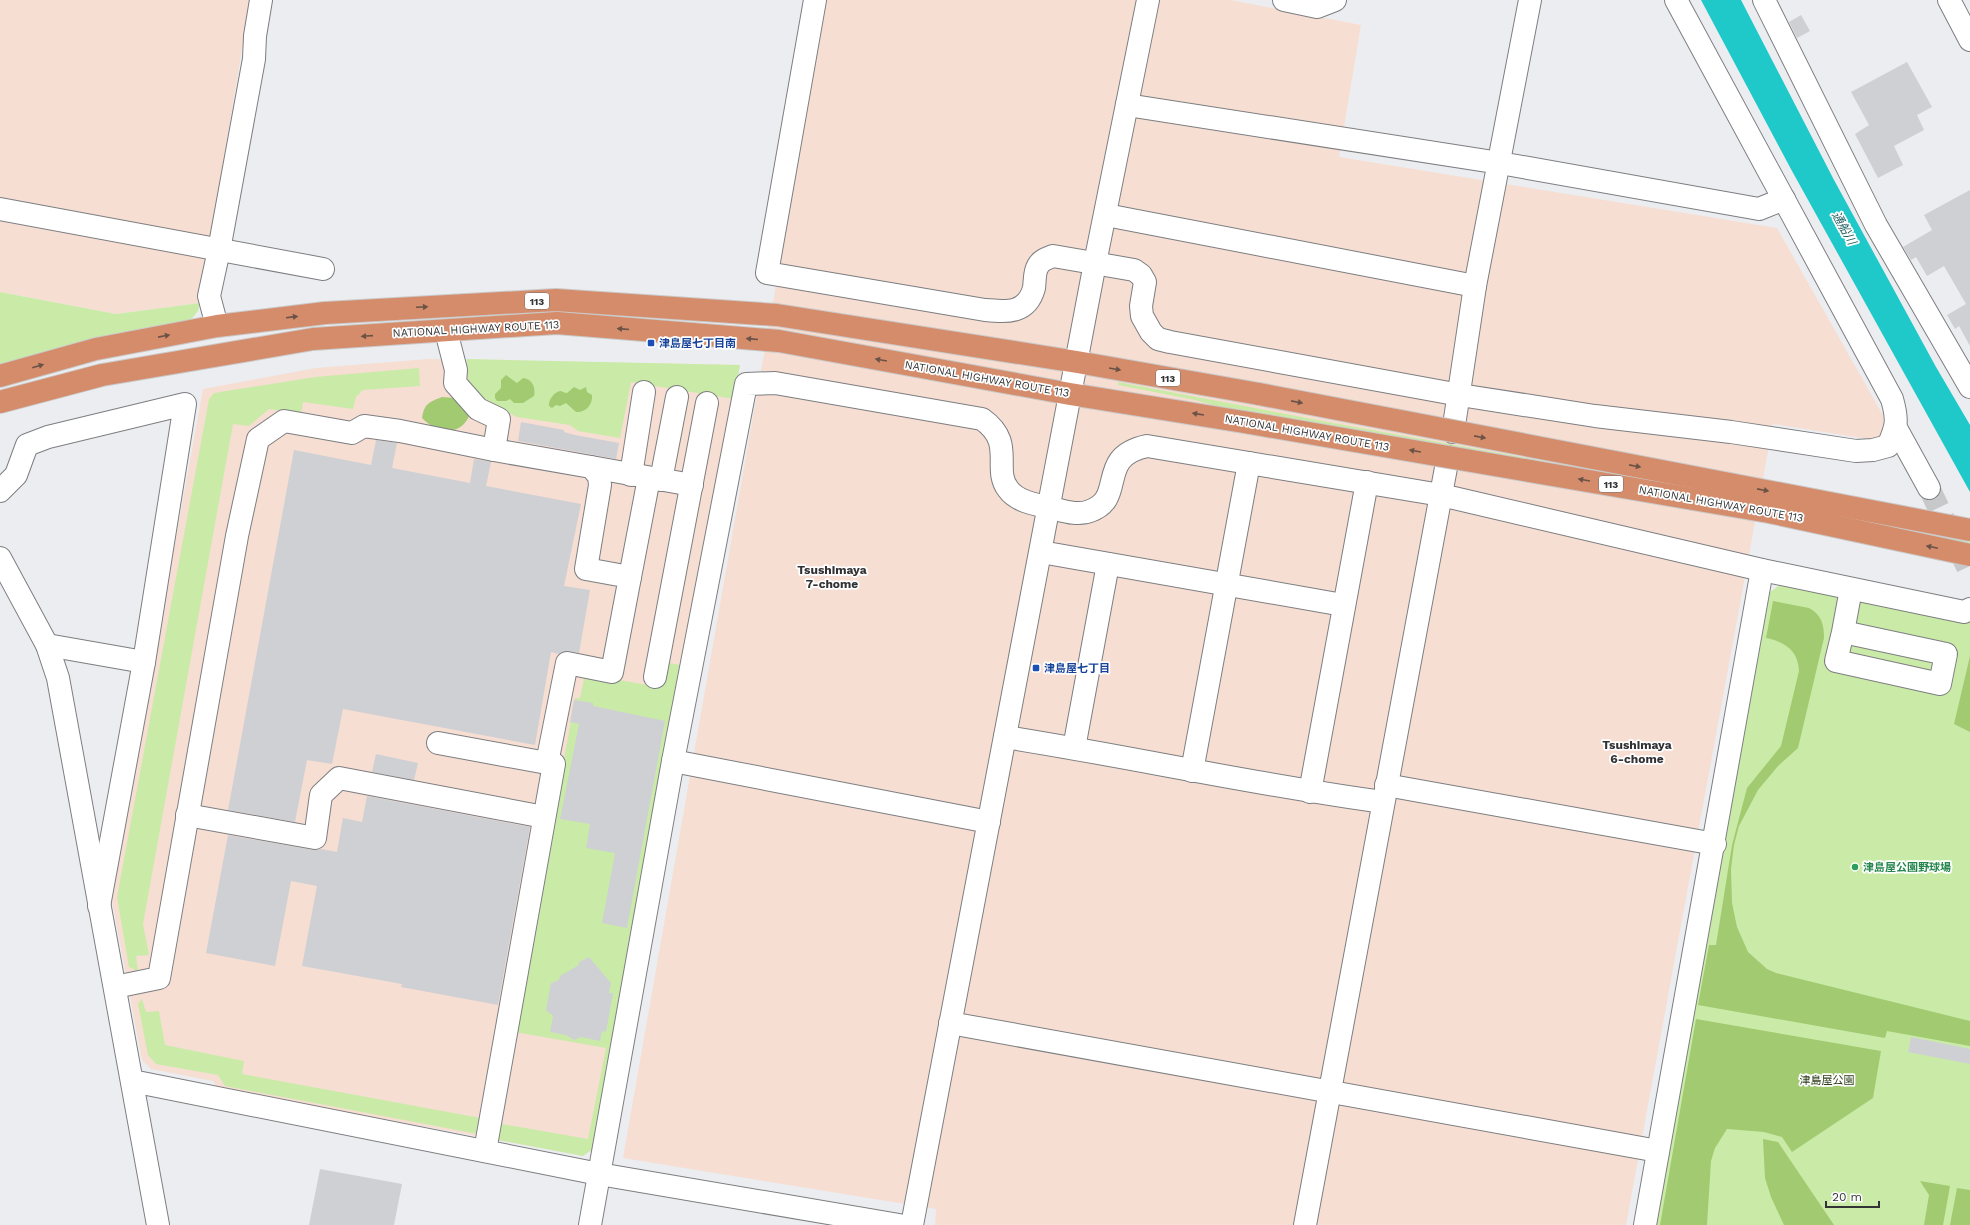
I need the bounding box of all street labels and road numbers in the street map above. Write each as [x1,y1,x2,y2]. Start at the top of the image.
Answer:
road number: 113 [525,293,549,309]
street label: NATIONAL HIGHWAY ROUTE 113 [392,318,560,340]
street label: NATIONAL HIGHWAY ROUTE 113 [904,358,1070,400]
road number: 113 [1156,370,1180,386]
street label: NATIONAL HIGHWAY ROUTE 113 [1224,412,1390,454]
road number: 113 [1599,476,1623,492]
street label: NATIONAL HIGHWAY ROUTE 113 [1638,483,1804,525]

